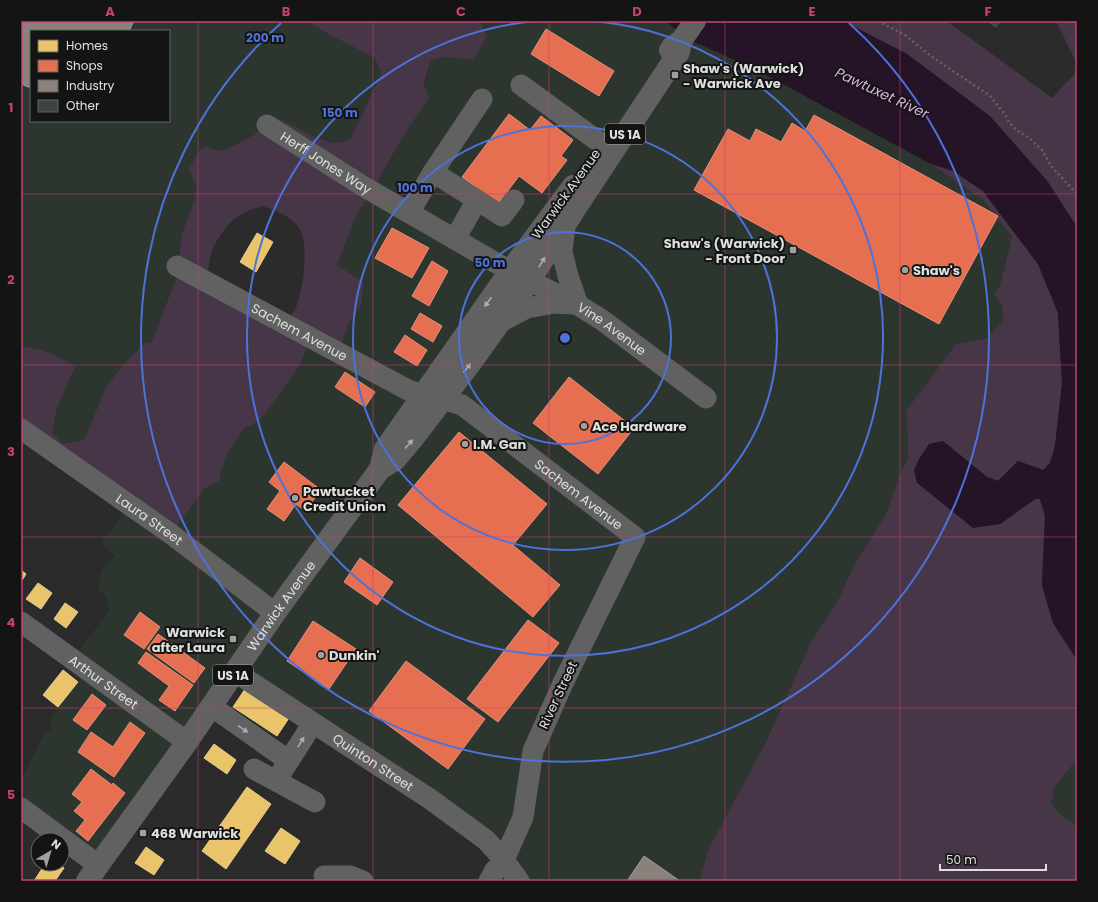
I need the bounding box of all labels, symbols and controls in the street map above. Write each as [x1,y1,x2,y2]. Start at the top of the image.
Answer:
text: A [105,2,115,21]
text: B [282,2,291,21]
text: C [456,2,466,21]
text: D [632,2,642,21]
text: E [808,2,816,21]
text: F [984,2,992,21]
text: 200 m [246,29,284,46]
legend [30,30,170,122]
text: Homes [66,37,108,54]
text: Shops [66,57,103,74]
place label: Shaw's (Warwick) - Warwick Ave [683,59,804,93]
water label: Pawtuxet River [832,62,933,124]
marker: Shaw's (Warwick) - Warwick Ave [670,70,680,80]
text: Industry [66,77,115,94]
text: Other [66,97,100,114]
text: 1 [9,98,13,117]
text: 150 m [322,104,358,121]
road number: US 1A [605,124,645,144]
street label: Herff Jones Way [277,126,376,199]
street label: Warwick Avenue [527,145,605,243]
text: 100 m [397,179,433,196]
place label: Shaw's (Warwick) - Front Door [664,234,785,268]
marker: Shaw's (Warwick) - Front Door [788,245,798,255]
text: 50 m [475,254,506,271]
one-way arrow [538,257,546,267]
place label: Shaw's [913,261,960,280]
marker: Shaw's [900,265,910,275]
text: 2 [7,270,15,289]
one-way arrow [484,297,492,308]
street label: Sachem Avenue [248,298,351,365]
street label: Vine Avenue [574,298,650,360]
centre of rings [558,331,572,345]
one-way arrow [463,362,471,373]
place label: Ace Hardware [592,417,687,436]
marker: Ace Hardware [579,421,589,431]
place label: I.M. Gan [473,435,527,454]
one-way arrow [404,439,413,449]
marker: I.M. Gan [460,439,470,449]
text: 3 [7,442,15,461]
street label: Sachem Avenue [531,454,627,534]
place label: Pawtucket Credit Union [303,482,386,516]
street label: Laura Street [112,489,187,550]
marker: Pawtucket Credit Union [290,493,300,503]
street label: Warwick Avenue [242,556,320,655]
text: 4 [7,613,16,632]
place label: Warwick after Laura [152,623,225,657]
marker: Warwick after Laura [228,634,238,644]
place label: Dunkin' [329,646,380,665]
street label: Arthur Street [65,650,142,713]
marker: Dunkin' [316,650,326,660]
street label: River Street [534,658,582,732]
road number: US 1A [213,665,253,685]
one-way arrow [238,725,248,733]
street label: Quinton Street [329,729,418,796]
one-way arrow [297,737,305,747]
text: 5 [7,785,15,804]
place label: 468 Warwick [151,824,238,843]
marker: 468 Warwick [138,828,148,838]
north arrow [30,832,70,872]
text: N [48,835,64,853]
scale bar [940,846,1046,872]
text: 50 m [946,851,977,868]

